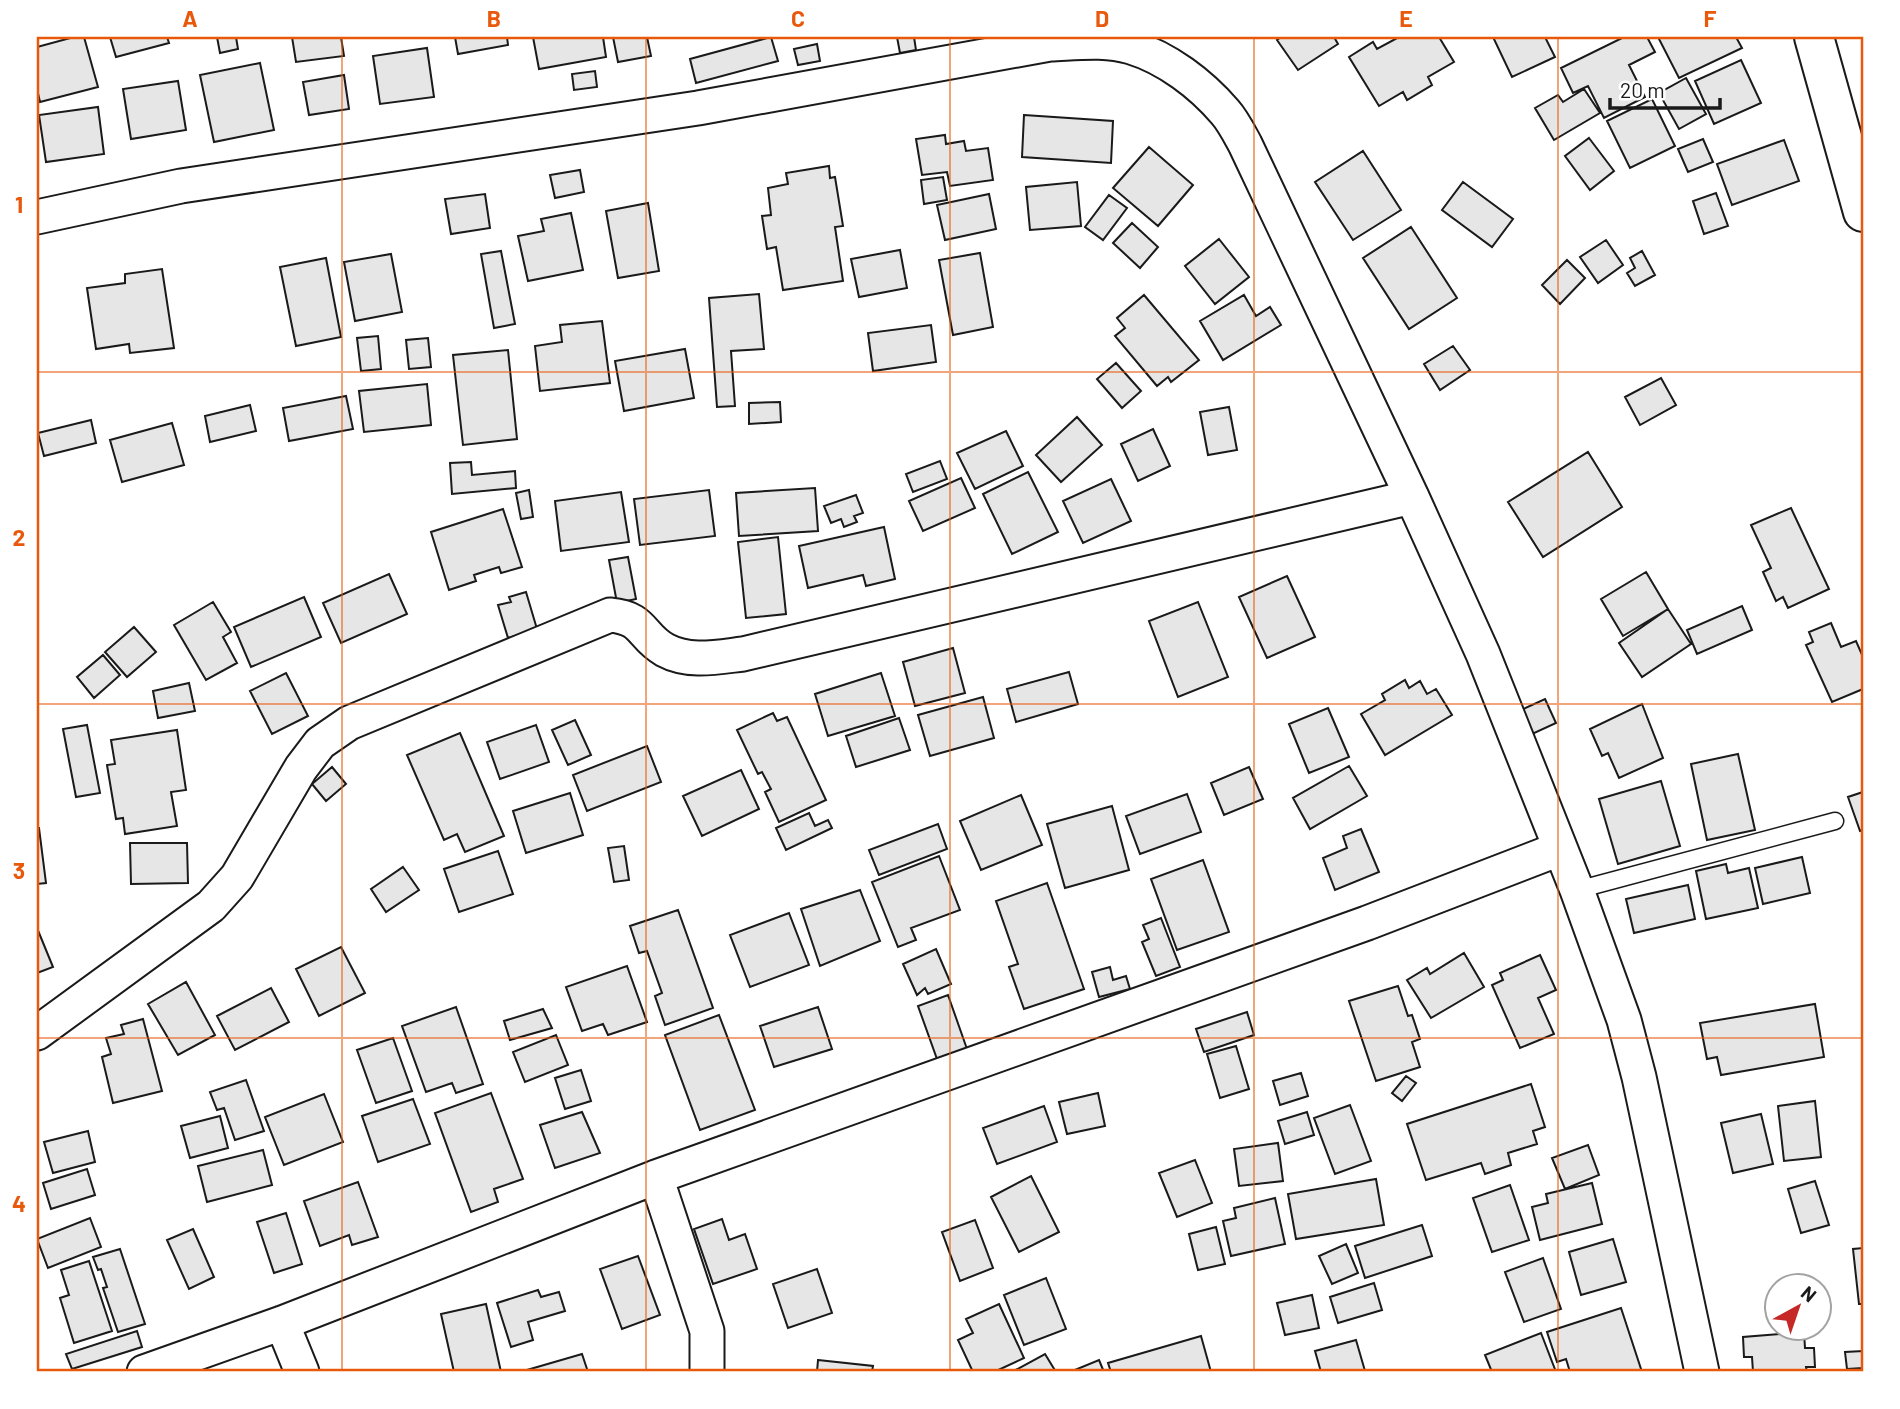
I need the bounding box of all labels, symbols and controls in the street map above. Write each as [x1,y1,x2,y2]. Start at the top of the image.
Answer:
text: A [182,4,198,32]
text: B [487,4,501,32]
text: C [791,4,805,32]
text: D [1095,4,1109,32]
text: E [1399,4,1413,32]
text: F [1704,4,1717,32]
scale bar [1610,66,1720,110]
text: 20 m [1620,77,1665,102]
text: 1 [15,190,23,218]
text: 2 [13,523,25,551]
text: 3 [13,856,25,884]
text: 4 [12,1189,26,1217]
north arrow [1764,1272,1834,1342]
text: N [1797,1281,1821,1306]

